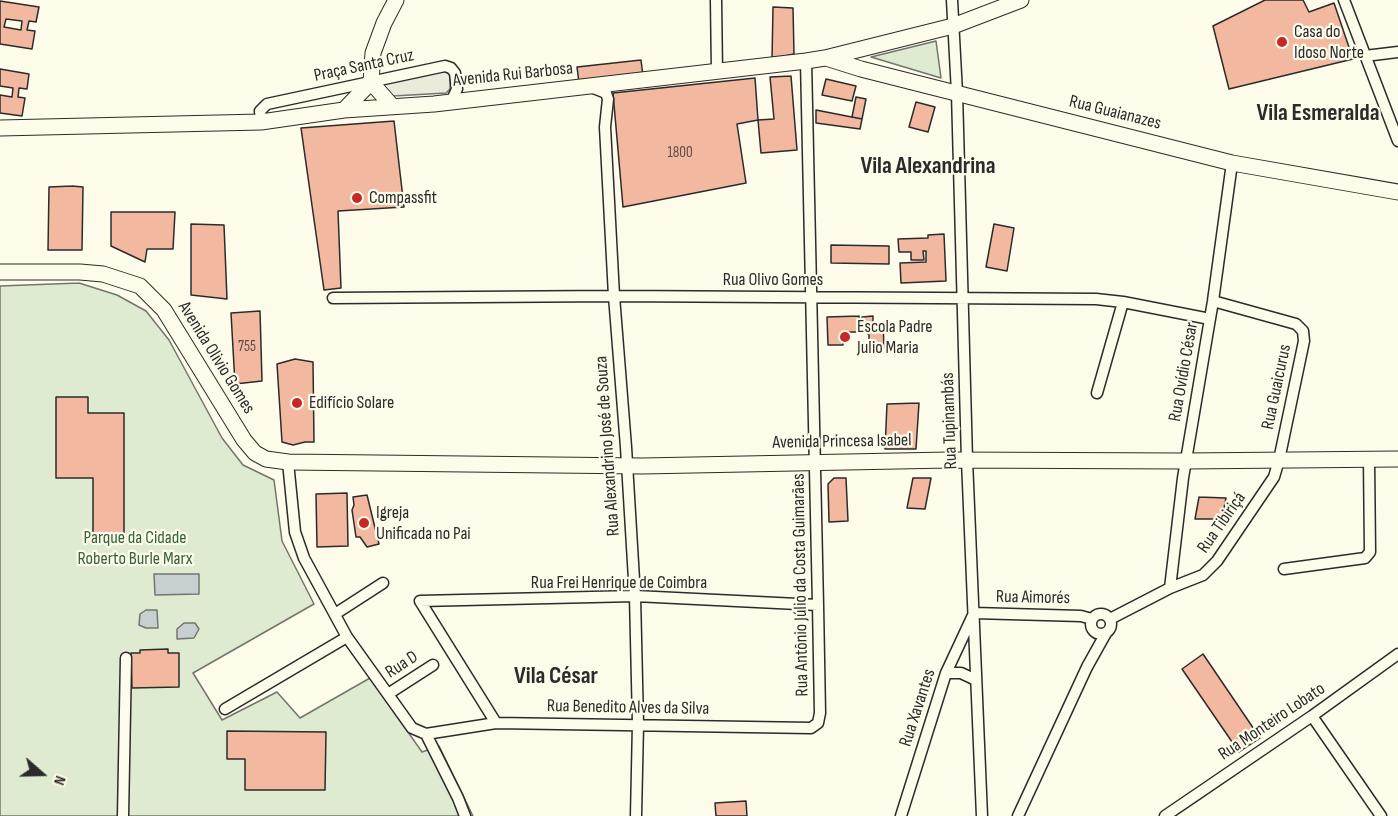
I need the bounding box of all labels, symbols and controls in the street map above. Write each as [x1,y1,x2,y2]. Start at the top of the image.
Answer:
place label: Casa do Idoso Norte [1294,21,1364,63]
marker: Casa do Idoso Norte [1275,35,1289,49]
street label: Praça Santa Cruz [312,45,416,87]
street label: Avenida Rui Barbosa [452,58,574,92]
street label: Rua Guaianazes [1067,91,1163,135]
district label: Vila Esmeralda [1257,100,1379,128]
house number: 1800 [667,144,693,162]
district label: Vila Alexandrina [860,153,996,181]
place label: Compassfit [369,187,437,209]
marker: Compassfit [350,191,364,205]
street label: Rua Olivo Gomes [723,269,823,291]
street label: Avenida Olivio Gomes [173,298,259,418]
place label: Escola Padre Julio Maria [857,316,933,358]
street label: Rua Ovídio César [1165,321,1203,423]
marker: Escola Padre Julio Maria [838,330,852,344]
house number: 755 [238,338,256,356]
street label: Rua Guaicurus [1257,343,1297,431]
street label: Rua Alexandrino José de Souza [591,355,625,537]
street label: Rua Tupinambás [938,372,962,470]
place label: Edifício Solare [309,392,394,414]
marker: Edifício Solare [290,396,304,410]
street label: Avenida Princesa Isabel [772,430,912,454]
street label: Rua Antônio Júlio da Costa Guimarães [788,473,814,697]
street label: Rua Tibiriçá [1193,488,1251,558]
place label: Igreja Unificada no Pai [376,502,471,544]
marker: Igreja Unificada no Pai [357,516,371,530]
park label: Parque da Cidade Roberto Burle Marx [77,527,193,570]
street label: Rua Frei Henrique de Coimbra [531,572,707,594]
street label: Rua Aimorés [996,587,1070,609]
street label: Rua D [382,647,422,683]
district label: Vila César [514,663,598,691]
street label: Rua Xavantes [895,666,941,750]
street label: Rua Monteiro Lobato [1215,678,1329,766]
street label: Rua Benedito Alves da Silva [547,696,709,720]
north arrow [12,744,72,804]
text: N [49,773,70,788]

